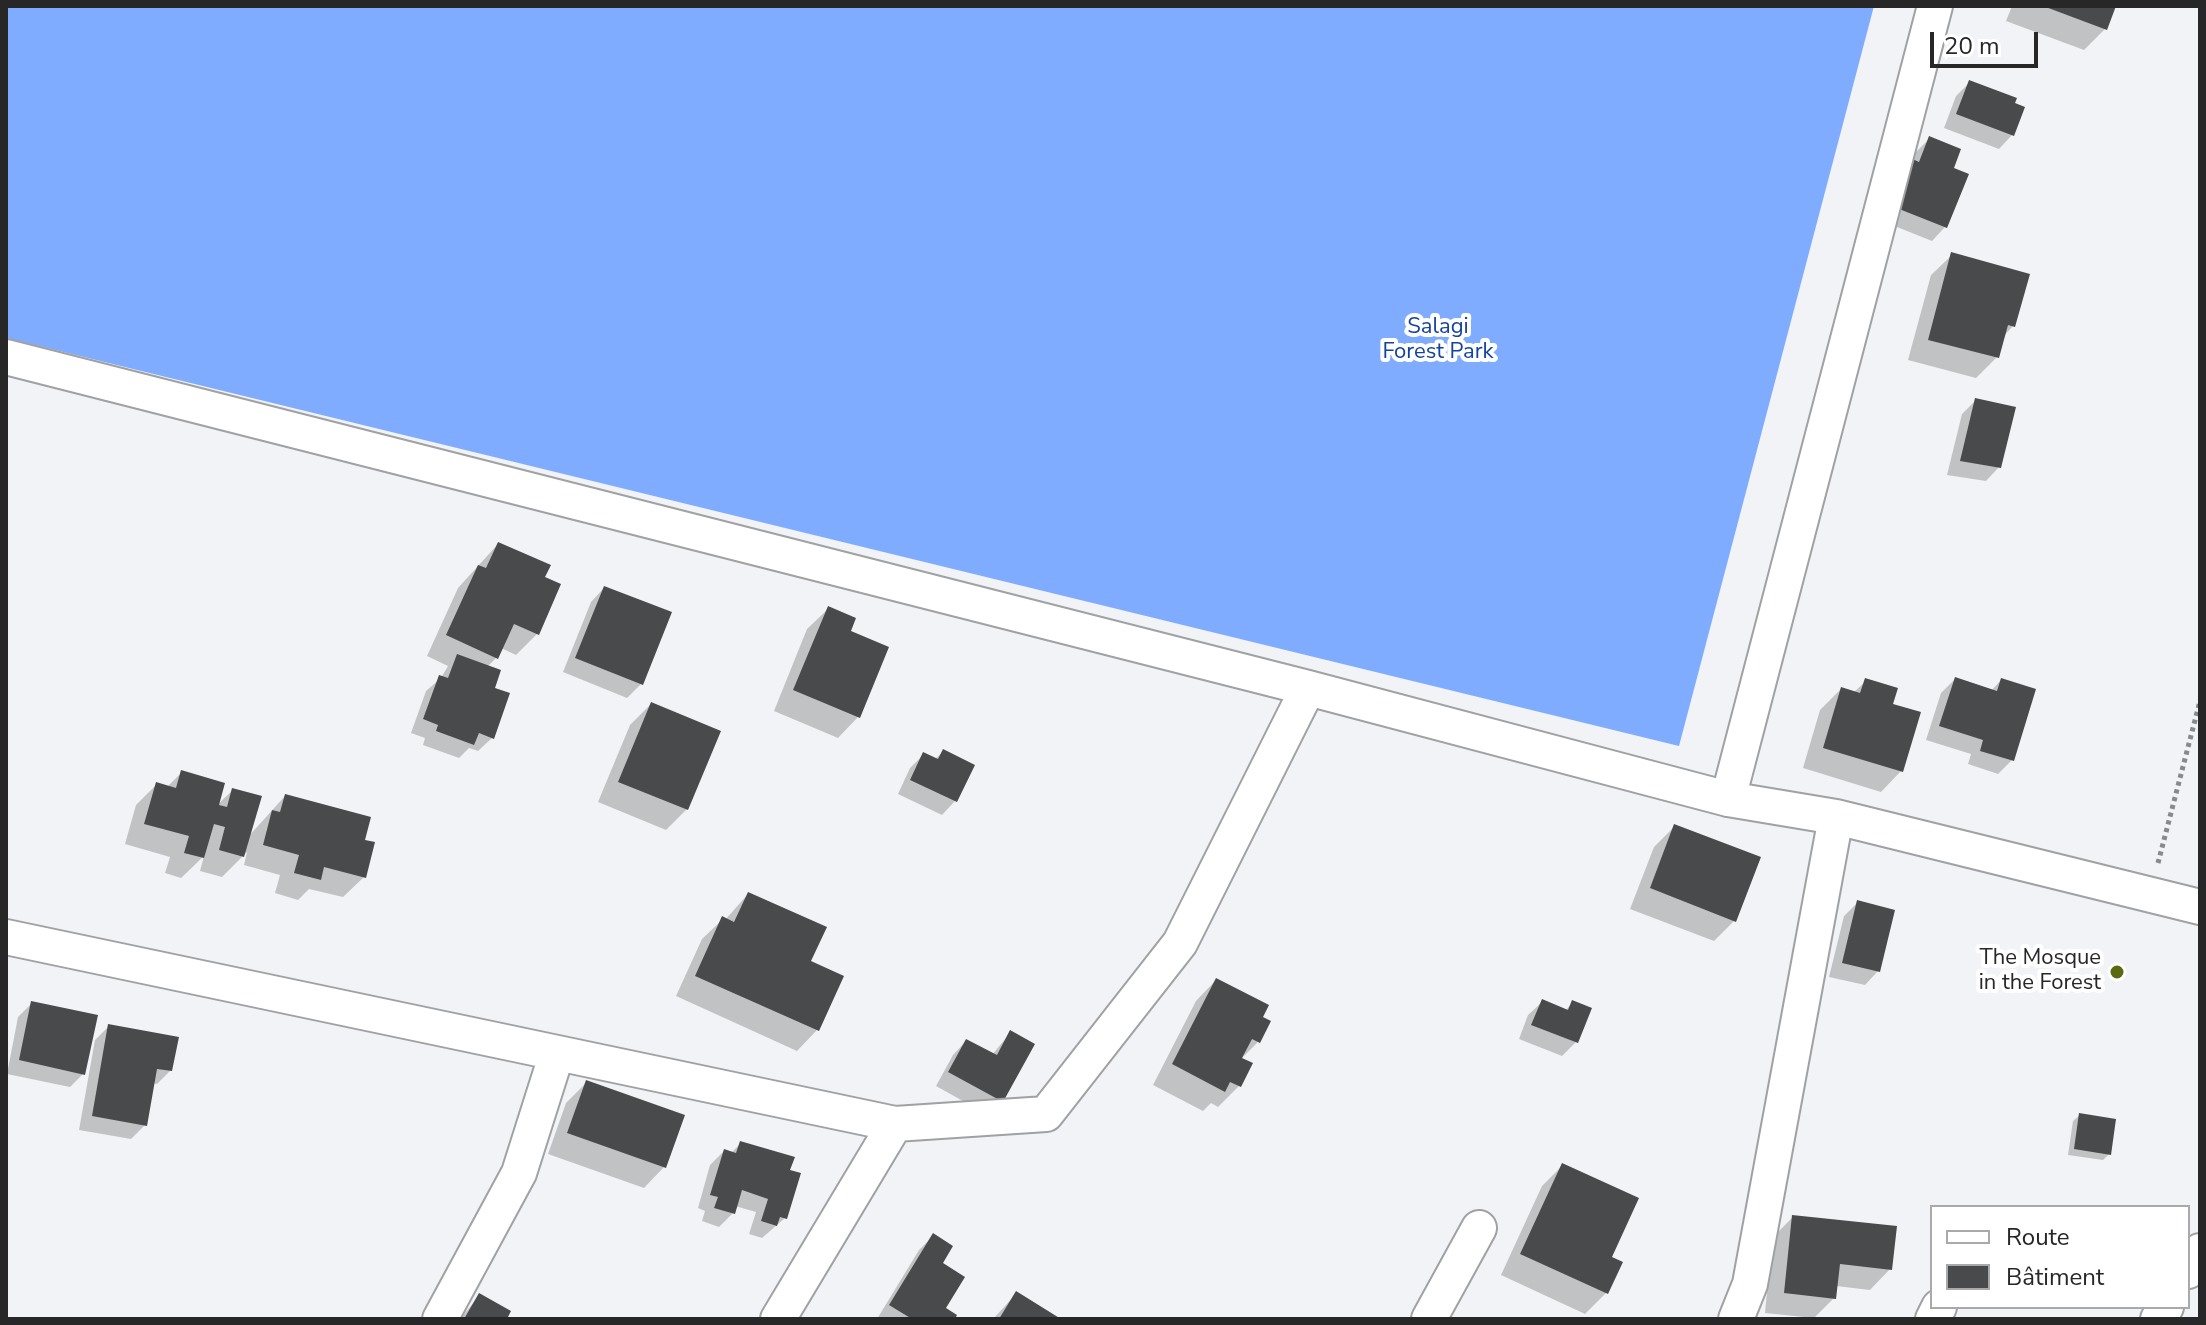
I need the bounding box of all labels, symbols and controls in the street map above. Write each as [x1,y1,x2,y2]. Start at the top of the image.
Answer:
scale bar [1934,16,2042,66]
text: 20 m [1944,30,2000,62]
park label: Salagi Forest Park [1382,315,1494,366]
place label: The Mosque in the Forest [1979,946,2101,998]
marker: The Mosque in the Forest [2108,963,2126,981]
legend [1930,1205,2190,1309]
text: Route [2006,1221,2070,1253]
text: Bâtiment [2006,1261,2104,1293]

